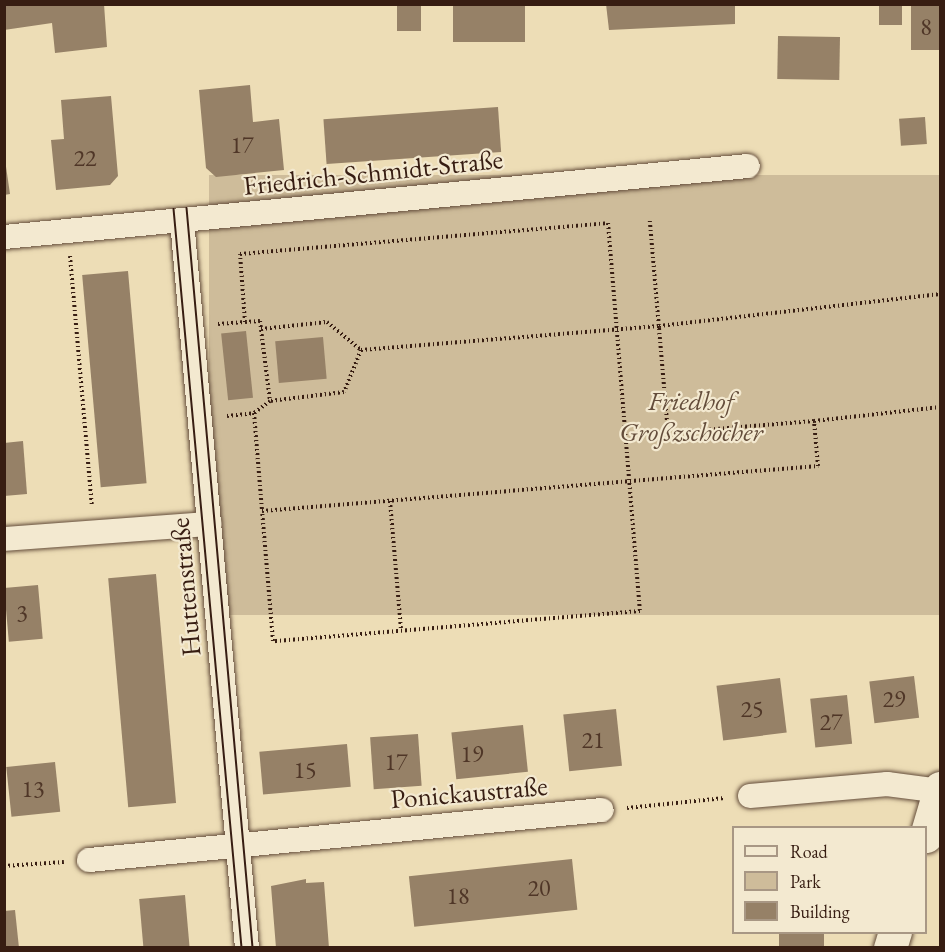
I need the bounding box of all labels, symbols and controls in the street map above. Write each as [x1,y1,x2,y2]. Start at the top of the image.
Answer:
house number: 8 [920,13,932,41]
house number: 17 [230,131,254,159]
street label: Friedrich-Schmidt-Straße [242,142,504,202]
house number: 22 [73,144,97,172]
park label: Friedhof Großzschocher [619,384,763,447]
street label: Huttenstraße [163,516,207,658]
house number: 3 [16,599,28,627]
house number: 29 [882,685,906,713]
house number: 25 [740,695,764,723]
house number: 27 [819,708,843,736]
house number: 21 [581,726,605,754]
house number: 19 [460,740,484,768]
house number: 17 [384,748,408,776]
house number: 15 [293,756,317,784]
street label: Ponickaustraße [389,769,549,815]
house number: 13 [21,775,45,803]
legend [732,826,927,934]
text: Road [790,840,828,863]
text: Park [790,870,821,893]
house number: 20 [527,874,551,902]
house number: 18 [446,882,470,910]
text: Building [790,900,850,923]

